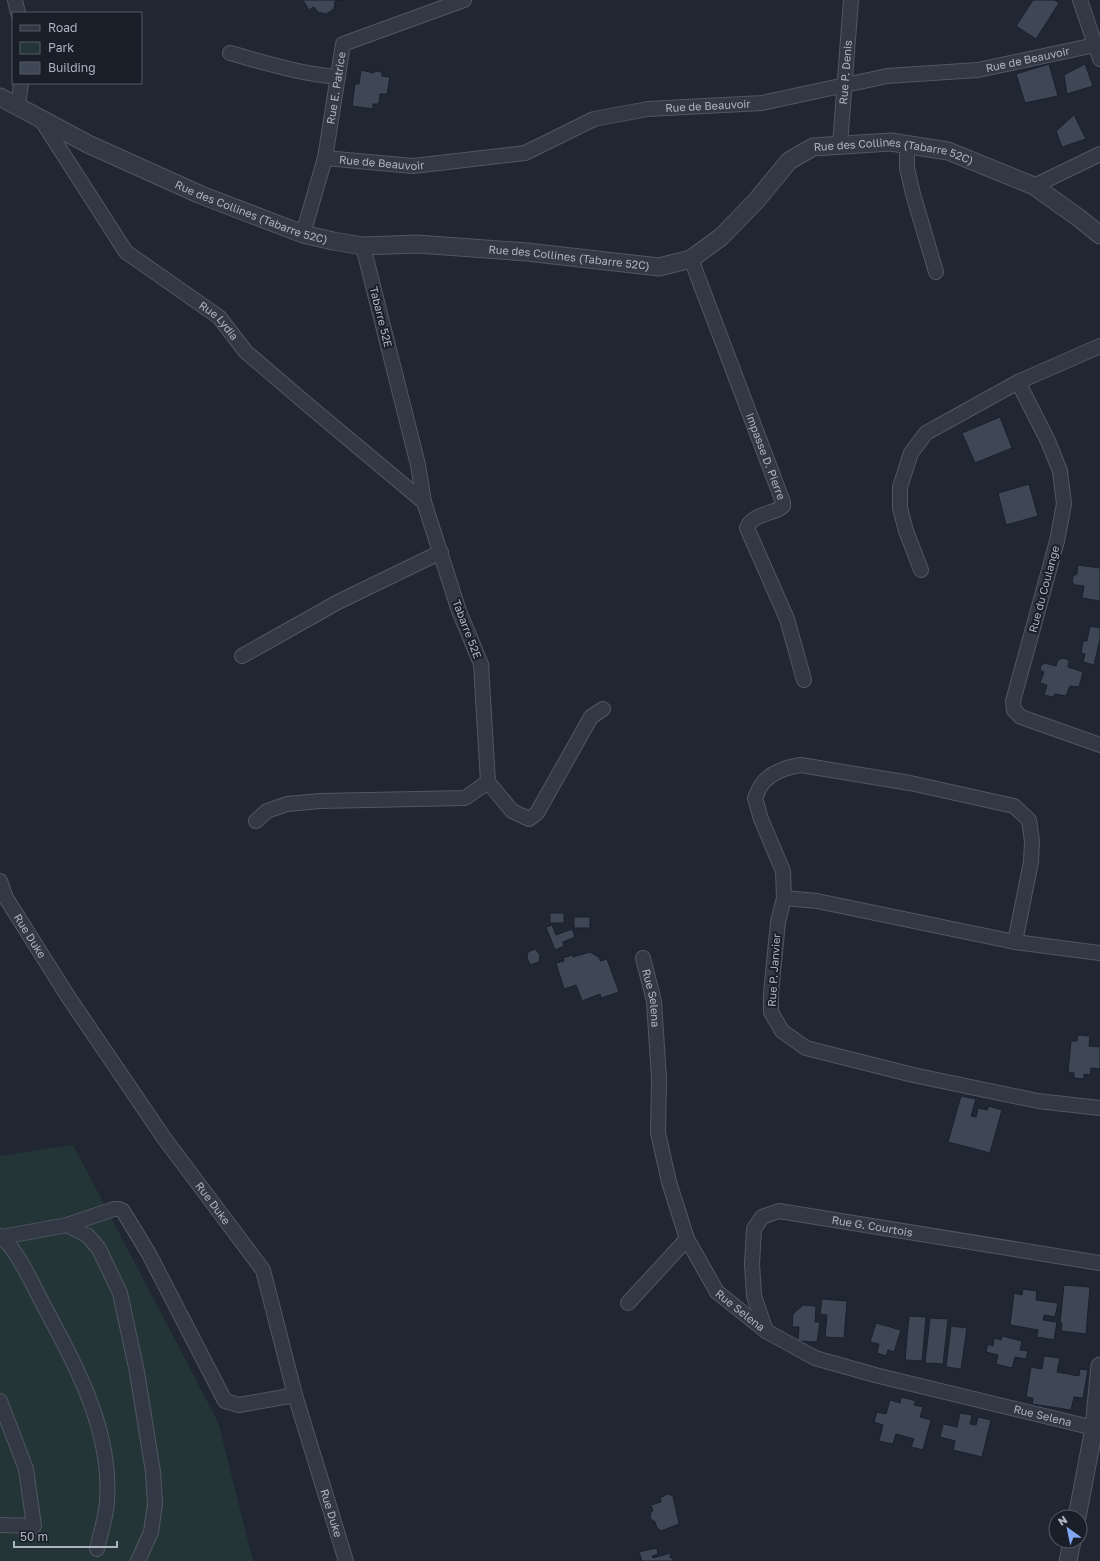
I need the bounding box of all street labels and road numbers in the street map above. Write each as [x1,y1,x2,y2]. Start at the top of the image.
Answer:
street label: Rue P. Denis [836,39,854,105]
street label: Rue de Beauvoir [984,43,1071,74]
street label: Rue E. Patrice [323,51,348,125]
street label: Rue de Beauvoir [665,97,752,114]
street label: Rue des Collines (Tabarre 52C) [813,135,975,167]
street label: Rue de Beauvoir [339,152,426,172]
street label: Rue des Collines (Tabarre 52C) [173,177,329,246]
street label: Rue des Collines (Tabarre 52C) [488,242,651,272]
street label: Tabarre 52E [368,285,395,349]
street label: Rue Lydia [197,298,241,342]
street label: Impasse D. Pierre [744,411,789,501]
street label: Rue du Coulange [1026,544,1061,634]
street label: Tabarre 52E [450,597,485,660]
street label: Rue Duke [12,911,49,960]
street label: Rue P. Janvier [764,932,783,1007]
street label: Rue Selena [640,967,663,1028]
street label: Rue Duke [193,1179,233,1227]
street label: Rue G. Courtois [831,1213,914,1239]
street label: Rue Selena [713,1286,768,1334]
street label: Rue Selena [1013,1402,1073,1428]
street label: Rue Duke [318,1487,345,1539]

